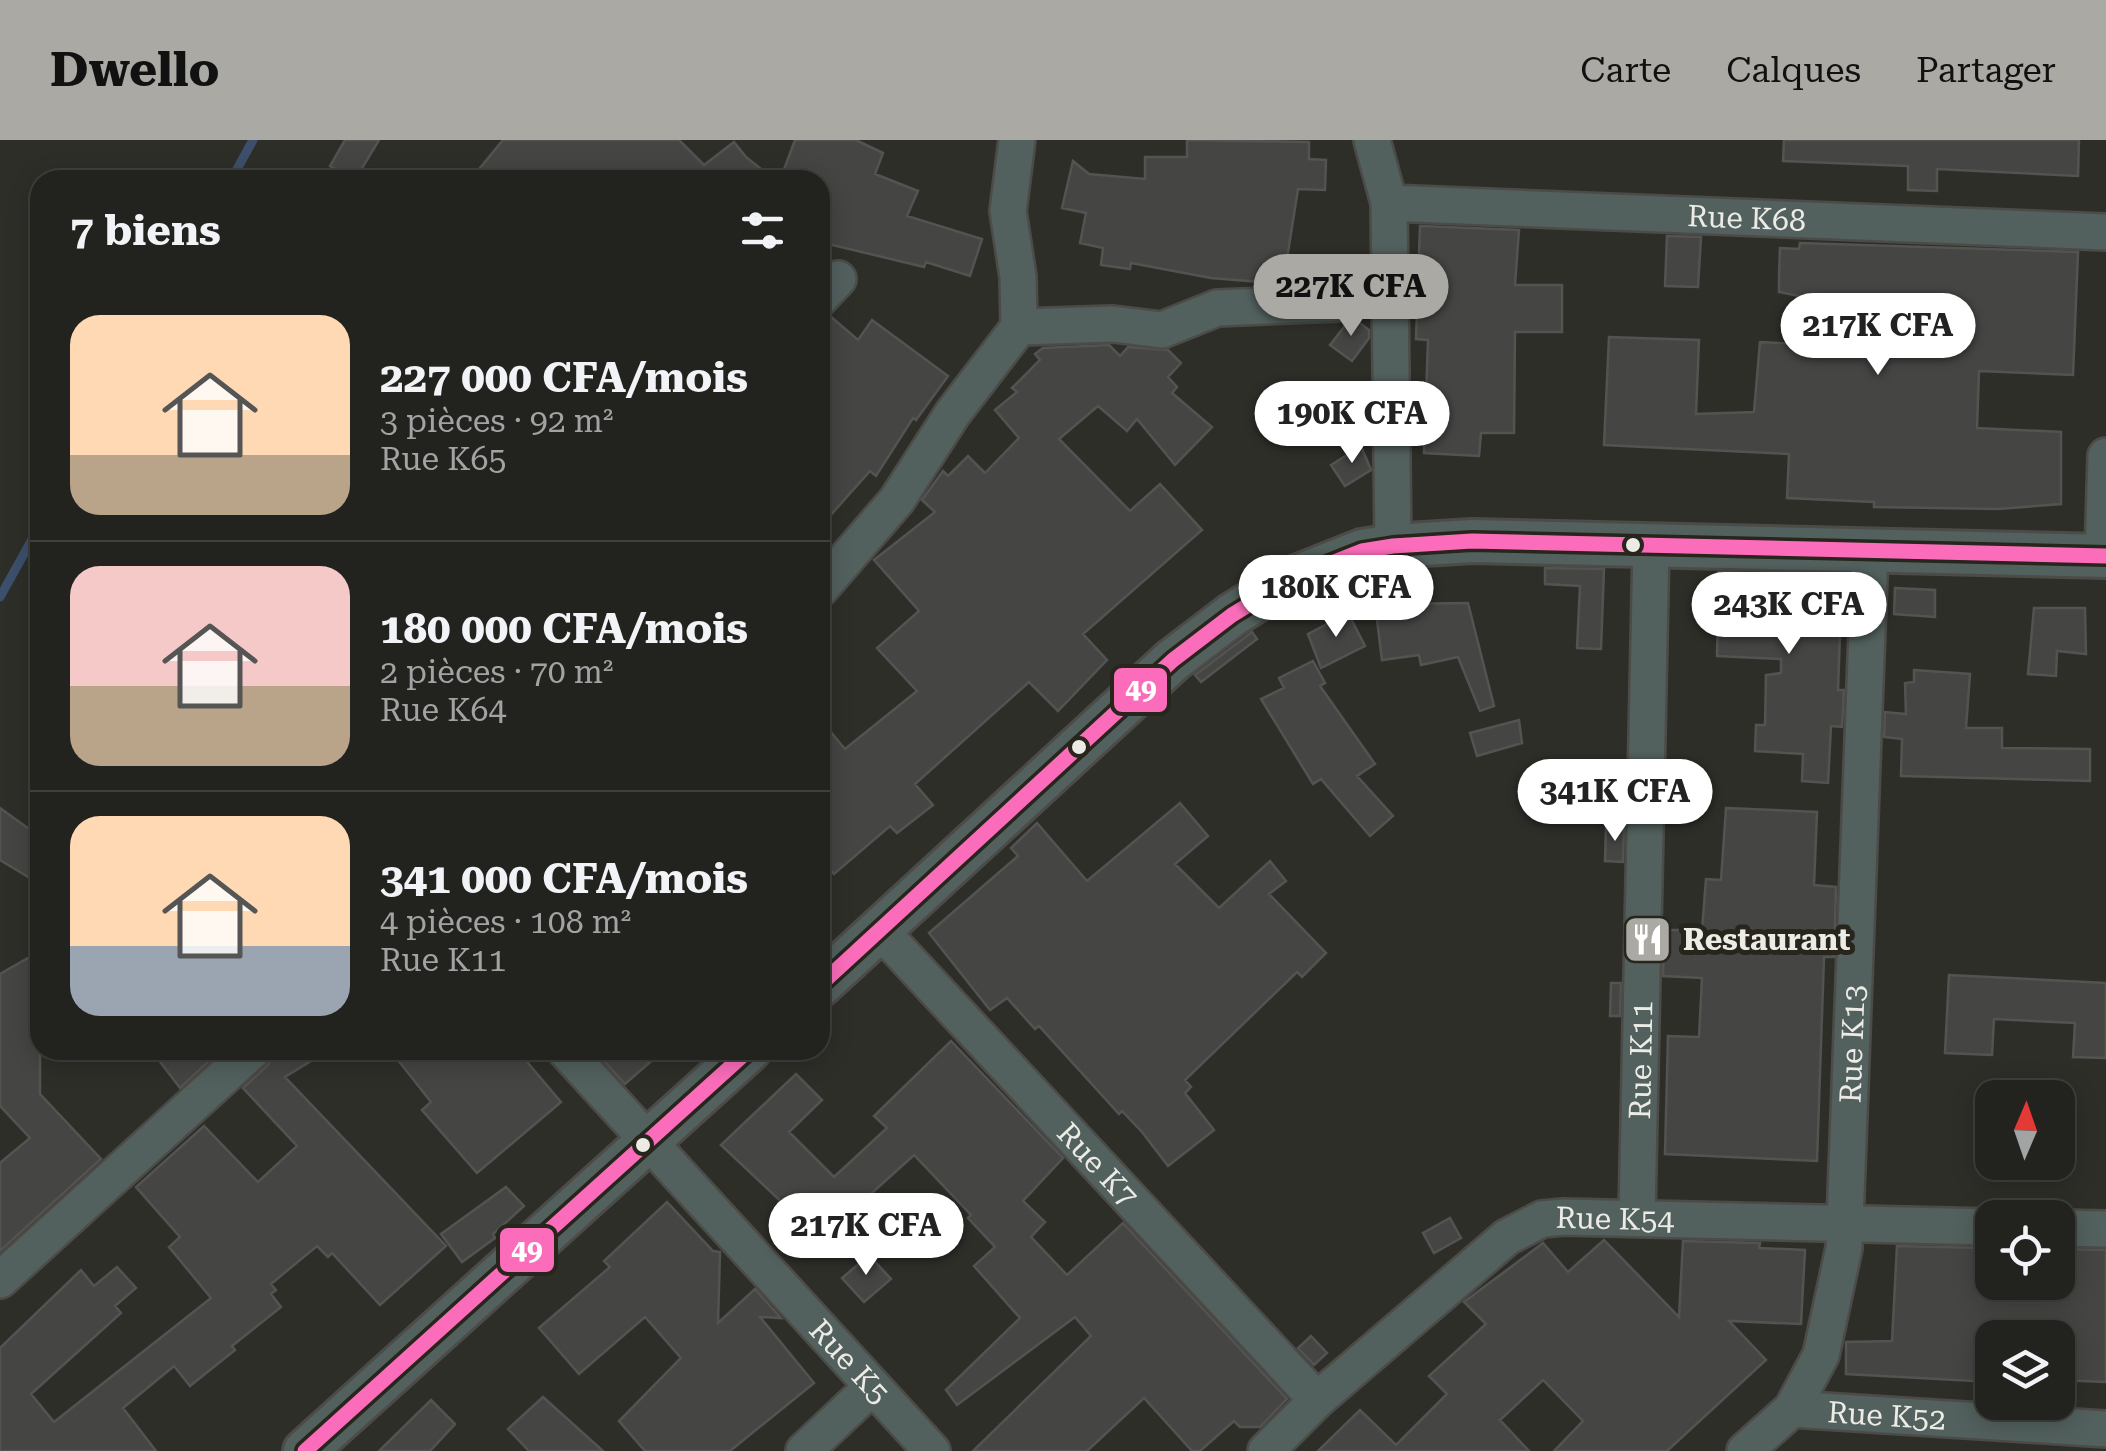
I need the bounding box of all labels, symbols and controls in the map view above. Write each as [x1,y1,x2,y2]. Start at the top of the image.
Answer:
text: Dwello [50,42,219,98]
text: Carte [1580,50,1671,91]
text: Calques [1726,50,1861,91]
text: Partager [1916,50,2056,91]
street label: Rue K68 [1687,198,1807,237]
icon: filters [735,203,790,258]
text: 7 biens [70,206,221,255]
pin: 227K CFA [1248,254,1454,339]
text: 227K CFA [1276,267,1426,305]
pin: 217K CFA [1775,293,1981,378]
text: 217K CFA [1803,306,1953,344]
text: 227 000 CFA/mois [380,353,748,402]
icon: home [150,355,270,475]
pin: 190K CFA [1249,381,1455,466]
text: 190K CFA [1277,394,1427,432]
text: 3 pièces · 92 m² [380,402,613,440]
text: Rue K65 [380,440,506,478]
unlabelled marker [1623,535,1643,555]
pin: 180K CFA [1233,555,1439,640]
text: 180K CFA [1261,568,1411,606]
pin: 243K CFA [1686,572,1892,657]
text: 243K CFA [1714,585,1864,623]
text: 180 000 CFA/mois [380,604,748,653]
icon: home [150,606,270,726]
text: 2 pièces · 70 m² [380,653,613,691]
line badge: 49 [1112,666,1169,714]
text: 49 [1125,673,1157,706]
text: Rue K64 [380,691,506,729]
unlabelled marker [1069,737,1089,757]
pin: 341K CFA [1512,759,1718,844]
text: 341K CFA [1540,772,1690,810]
text: 341 000 CFA/mois [380,854,748,903]
icon: home [150,856,270,976]
text: 4 pièces · 108 m² [380,903,631,941]
restaurant icon: Restaurant [1622,913,1674,965]
place label: Restaurant [1683,922,1850,957]
text: Rue K11 [380,941,506,979]
street label: Rue K13 [1832,984,1871,1104]
street label: Rue K11 [1622,1000,1659,1120]
north arrow [1975,1080,2075,1180]
map controls [1975,1080,2075,1420]
street label: Rue K7 [1050,1115,1145,1214]
unlabelled marker [633,1135,653,1155]
pin: 217K CFA [763,1193,969,1278]
street label: Rue K54 [1555,1199,1675,1237]
button: locate [1975,1200,2075,1300]
text: 217K CFA [791,1206,941,1244]
line badge: 49 [498,1226,556,1274]
text: 49 [511,1234,543,1267]
street label: Rue K5 [803,1312,897,1411]
button: layers [1975,1320,2075,1420]
street label: Rue K52 [1827,1394,1947,1436]

